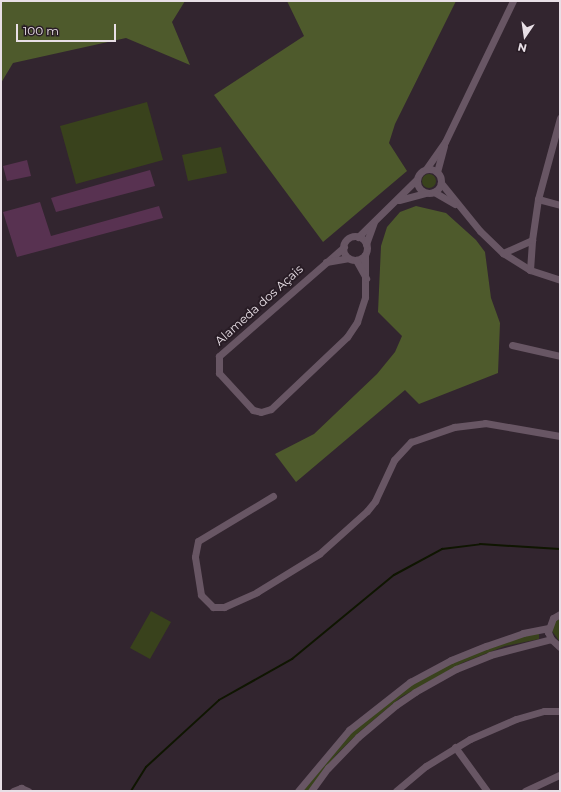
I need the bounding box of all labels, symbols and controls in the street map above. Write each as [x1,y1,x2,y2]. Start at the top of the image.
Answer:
scale bar [18,16,118,42]
north arrow [505,16,545,56]
text: 100 m [23,23,59,38]
text: N [516,40,528,56]
street label: Alameda dos Açais [212,262,306,348]

